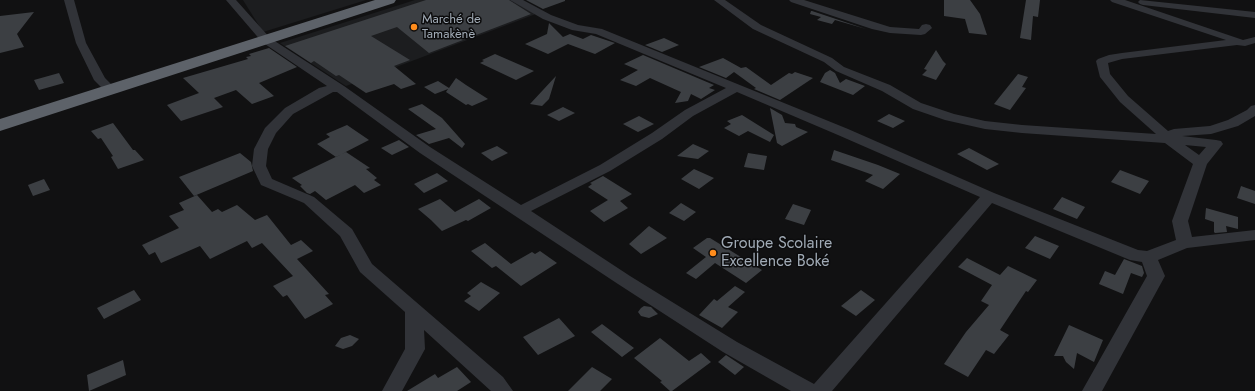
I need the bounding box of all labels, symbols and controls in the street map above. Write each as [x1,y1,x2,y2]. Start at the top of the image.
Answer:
place label: Marché de Tamakènè [422,12,481,43]
marker: Marché de Tamakènè [409,22,419,32]
place label: Groupe Scolaire Excellence Boké [721,234,832,272]
marker: Groupe Scolaire Excellence Boké [708,248,718,258]

